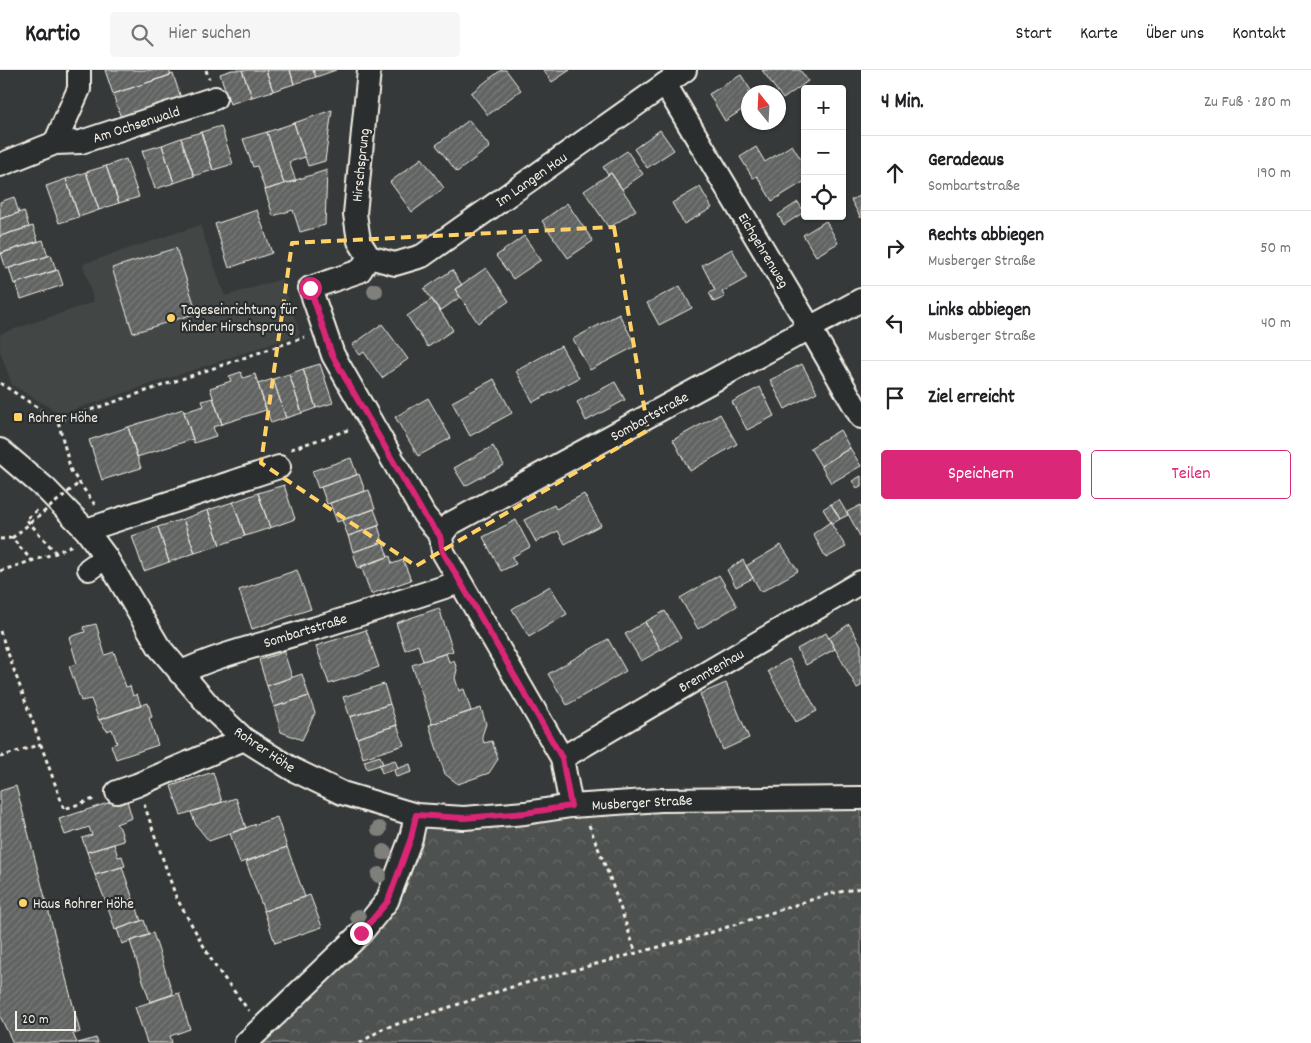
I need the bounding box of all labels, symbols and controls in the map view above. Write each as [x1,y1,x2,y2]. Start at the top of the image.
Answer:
search box [110,12,460,57]
text: Kartio [25,18,80,52]
icon: search [128,21,156,49]
text: Hier suchen [168,21,251,48]
text: Start [1016,22,1052,47]
text: Karte [1080,22,1118,47]
text: Über uns [1146,22,1204,47]
text: Kontakt [1232,22,1286,47]
north arrow [741,85,786,130]
map controls [801,85,846,220]
button: + [801,85,846,130]
text: 4 Min. [881,88,924,118]
text: Zu Fuß · 280 m [1204,91,1291,114]
street label: Am Ochsenwald [90,101,183,150]
street label: Hirschsprung [347,127,377,203]
button: − [801,130,846,175]
street label: Im Langen Hau [492,148,573,214]
text: Geradeaus [928,148,1004,175]
icon: ahead [881,159,909,187]
text: 190 m [1257,162,1291,185]
button: locate [801,175,846,220]
text: Sombartstraße [928,175,1020,198]
street label: Eichgehrenweg [731,209,793,293]
text: Rechts abbiegen [928,223,1044,250]
icon: right [881,234,909,262]
text: 50 m [1260,237,1291,260]
text: Musberger Straße [928,250,1036,273]
route start [299,277,322,300]
text: Links abbiegen [928,298,1031,325]
place label: Tageseinrichtung für Kinder Hirschsprung [181,300,298,339]
icon: left [881,309,909,337]
marker: Tageseinrichtung für Kinder Hirschsprung [165,312,177,324]
text: 40 m [1261,312,1291,335]
text: Musberger Straße [928,325,1036,348]
icon: arrive [881,384,909,412]
text: Ziel erreicht [928,385,1015,412]
street label: Sombartstraße [607,387,693,448]
place label: Rohrer Höhe [28,408,98,430]
marker: Rohrer Höhe [12,411,24,423]
button: Speichern [881,450,1081,499]
button: Teilen [1091,450,1291,499]
street label: Sombartstraße [261,609,350,655]
street label: Brenntenhau [675,644,749,699]
street label: Rohrer Höhe [229,722,299,780]
street label: Musberger Straße [591,790,693,818]
place label: Haus Rohrer Höhe [33,894,134,916]
marker: Haus Rohrer Höhe [17,897,29,909]
route end [350,922,373,945]
scale bar [15,1008,76,1031]
text: 20 m [22,1010,49,1030]

